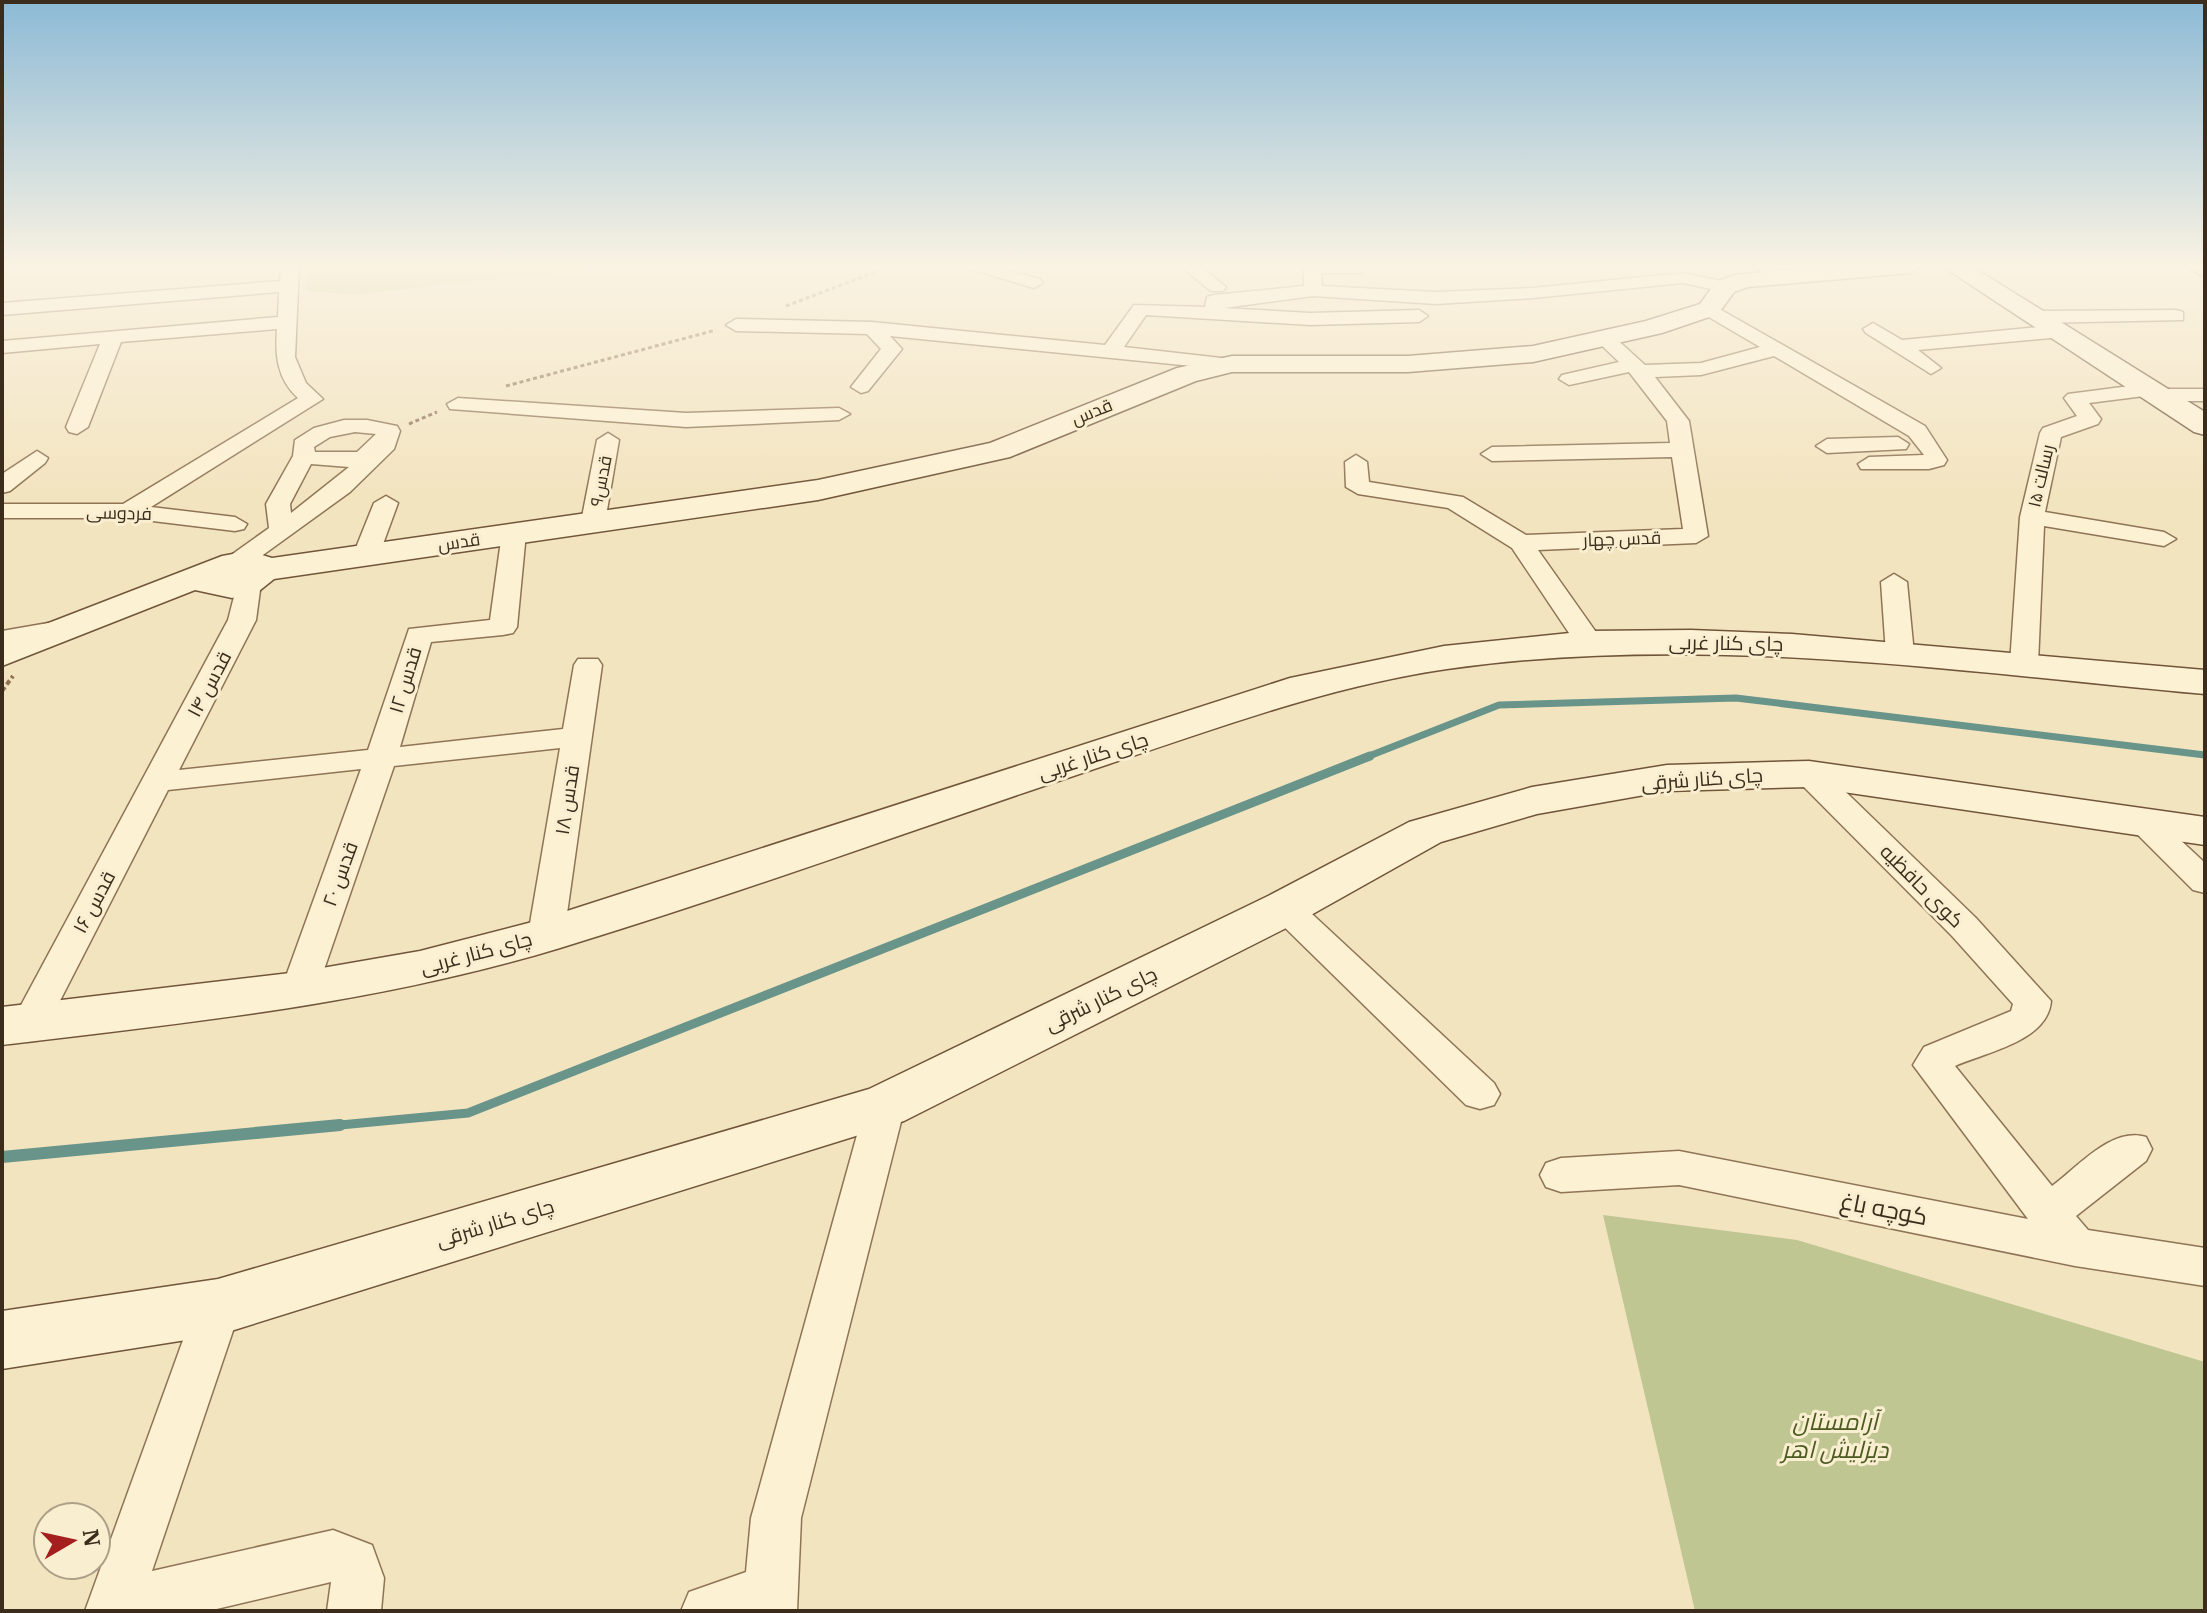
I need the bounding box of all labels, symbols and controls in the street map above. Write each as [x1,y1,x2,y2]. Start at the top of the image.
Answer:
street label: قدس [1068,393,1116,430]
street label: رسالت ۱۵ [2022,442,2059,510]
street label: قدس۹ [584,453,617,508]
street label: فردوسی [86,500,152,525]
street label: قدس چهار [1581,526,1662,552]
street label: قدس [436,527,482,556]
street label: چای کنار غربی [1668,628,1784,657]
street label: قدس ۱۲ [382,643,427,717]
street label: قدس ۱۴ [180,646,237,722]
street label: چای کنار غربی [1034,725,1152,786]
street label: چای کنار شرقی [1640,761,1764,796]
street label: قدس ۱۸ [548,763,585,837]
street label: قدس ۲۰ [315,838,364,910]
street label: کوی حافظیه [1875,838,1970,933]
street label: قدس ۱۶ [66,866,121,938]
street label: چای کنار غربی [417,925,535,980]
street label: چای کنار شرقی [1040,960,1161,1037]
street label: کوچه باغ [1838,1184,1931,1233]
street label: چای کنار شرقی [433,1192,557,1253]
park label: آرامستان دیزلیش اهر [1779,1405,1890,1465]
north arrow [32,1501,112,1581]
text: N [77,1527,108,1549]

